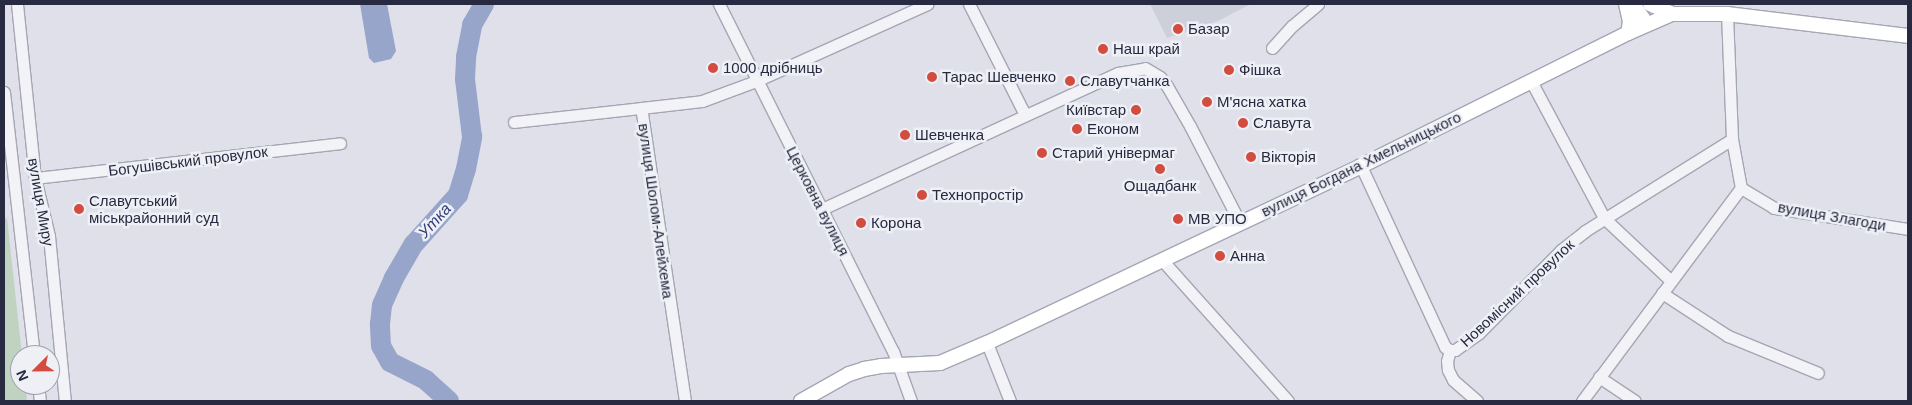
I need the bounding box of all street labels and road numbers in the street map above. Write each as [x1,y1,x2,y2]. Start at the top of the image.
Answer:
street label: вулиця Богдана Хмельницького [1258,108,1464,220]
street label: вулиця Шолом-Алейхема [635,122,677,300]
street label: Богушівський провулок [107,142,269,180]
street label: Церковна вулиця [783,143,853,259]
street label: вулиця Миру [24,156,58,248]
street label: вулиця Злагоди [1777,198,1887,234]
street label: Новомісний провулок [1456,236,1578,350]

